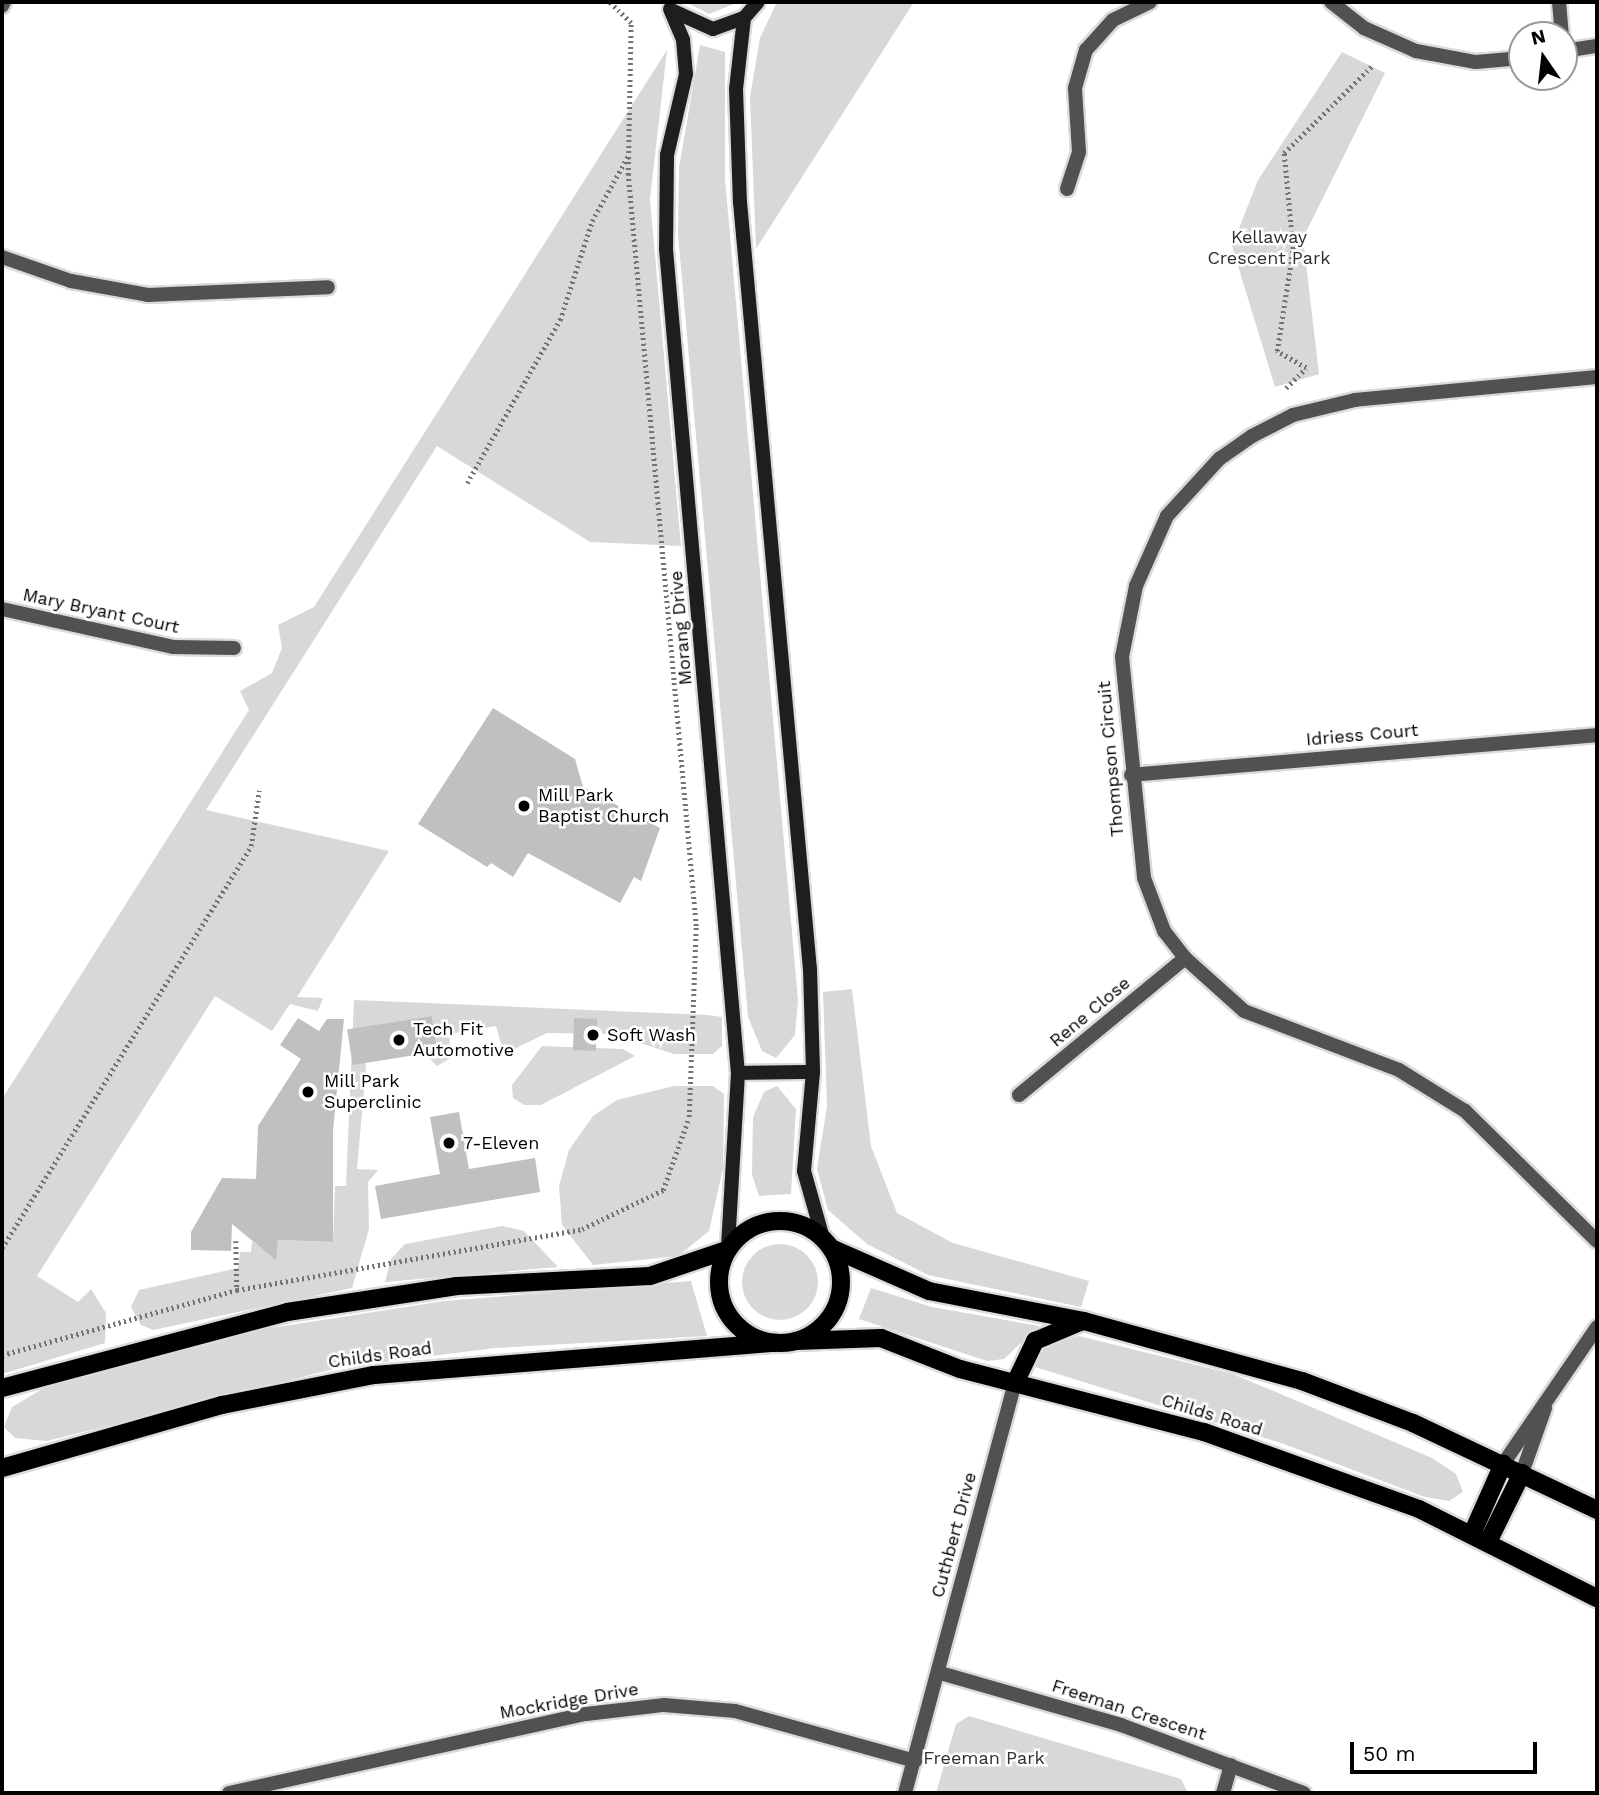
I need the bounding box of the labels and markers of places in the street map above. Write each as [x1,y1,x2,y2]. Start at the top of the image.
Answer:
place label: Mill Park Baptist Church [538,785,669,828]
marker: Mill Park Baptist Church [516,798,532,814]
place label: Tech Fit Automotive [413,1019,514,1062]
place label: Soft Wash [607,1024,696,1046]
marker: Soft Wash [585,1027,601,1043]
marker: Tech Fit Automotive [391,1032,407,1048]
place label: Mill Park Superclinic [324,1071,422,1114]
marker: Mill Park Superclinic [298,1082,318,1102]
place label: 7-Eleven [463,1132,539,1154]
marker: 7-Eleven [441,1135,457,1151]

